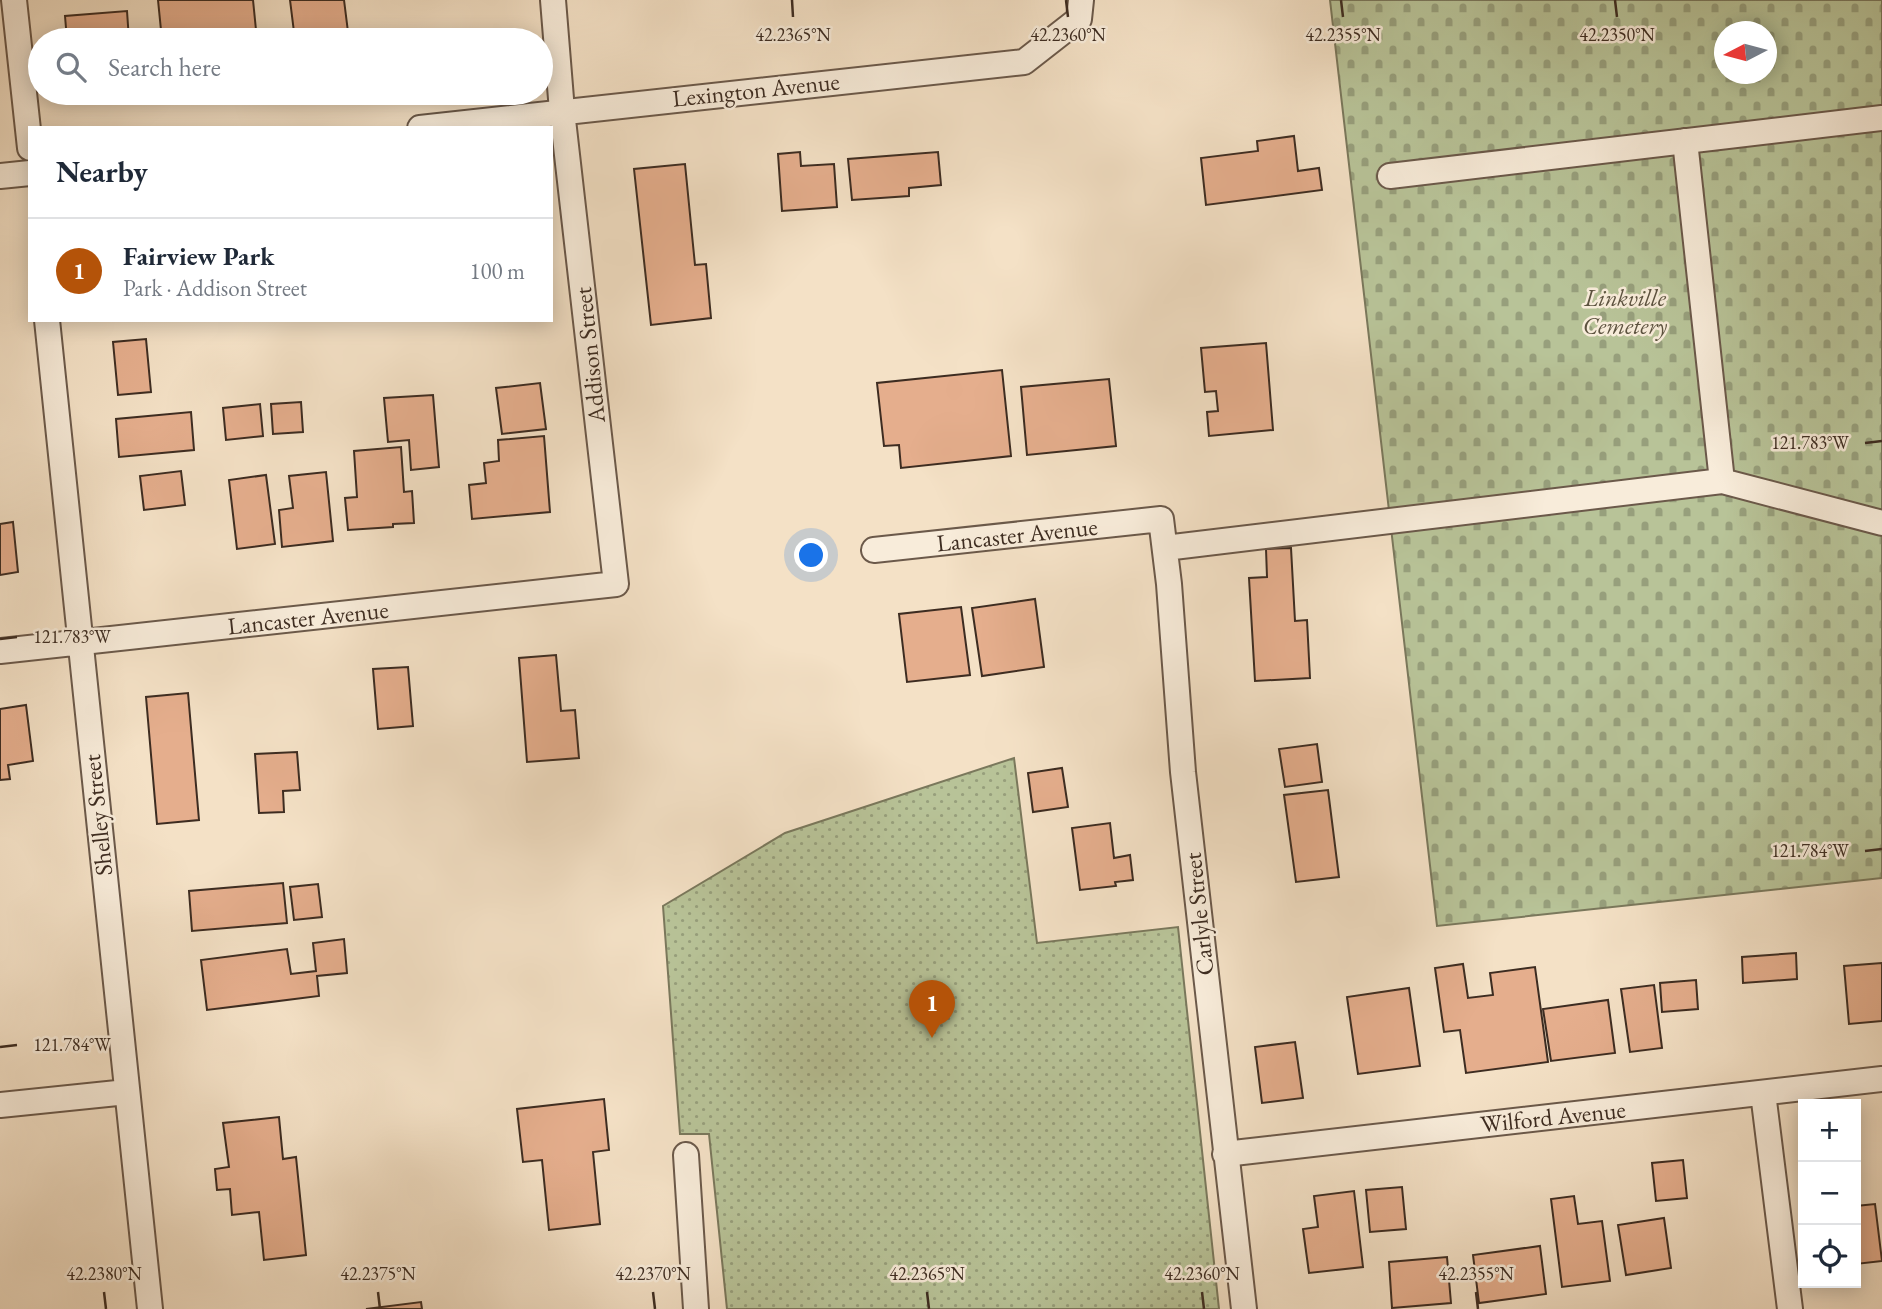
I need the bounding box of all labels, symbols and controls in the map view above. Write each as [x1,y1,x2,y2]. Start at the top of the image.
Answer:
north arrow [1714,21,1777,84]
text: 42.2365°N [755,23,831,46]
text: 42.2360°N [1030,23,1106,46]
text: 42.2355°N [1305,23,1381,46]
text: 42.2350°N [1579,23,1655,46]
search box [28,28,553,105]
icon: search [52,48,90,86]
text: Search here [108,50,221,84]
street label: Lexington Avenue [671,65,841,114]
text: Nearby [56,152,148,191]
text: Fairview Park [123,239,274,273]
text: 1 [73,256,85,286]
text: 100 m [469,256,525,286]
text: Park · Addison Street [123,273,307,303]
park label: Linkville Cemetery [1583,282,1668,341]
street label: Addison Street [567,285,612,426]
text: 121.783°W [1771,431,1849,454]
street label: Lancaster Avenue [935,511,1099,558]
your location [794,538,828,572]
street label: Lancaster Avenue [226,594,390,641]
text: 121.783°W [33,625,111,648]
street label: Shelley Street [76,752,119,877]
text: 121.784°W [1771,839,1849,862]
street label: Carlyle Street [1177,851,1220,977]
pin: 1 [909,980,955,1038]
text: 121.784°W [33,1033,111,1056]
street label: Wilford Avenue [1479,1093,1627,1140]
map controls [1798,1099,1861,1288]
button: + [1798,1099,1861,1162]
button: − [1798,1162,1861,1225]
button: locate [1798,1225,1861,1288]
text: 42.2380°N [66,1262,142,1285]
text: 42.2375°N [340,1262,416,1285]
text: 42.2370°N [615,1262,691,1285]
text: 42.2365°N [889,1262,965,1285]
text: 42.2360°N [1164,1262,1240,1285]
text: 42.2355°N [1438,1262,1514,1285]

